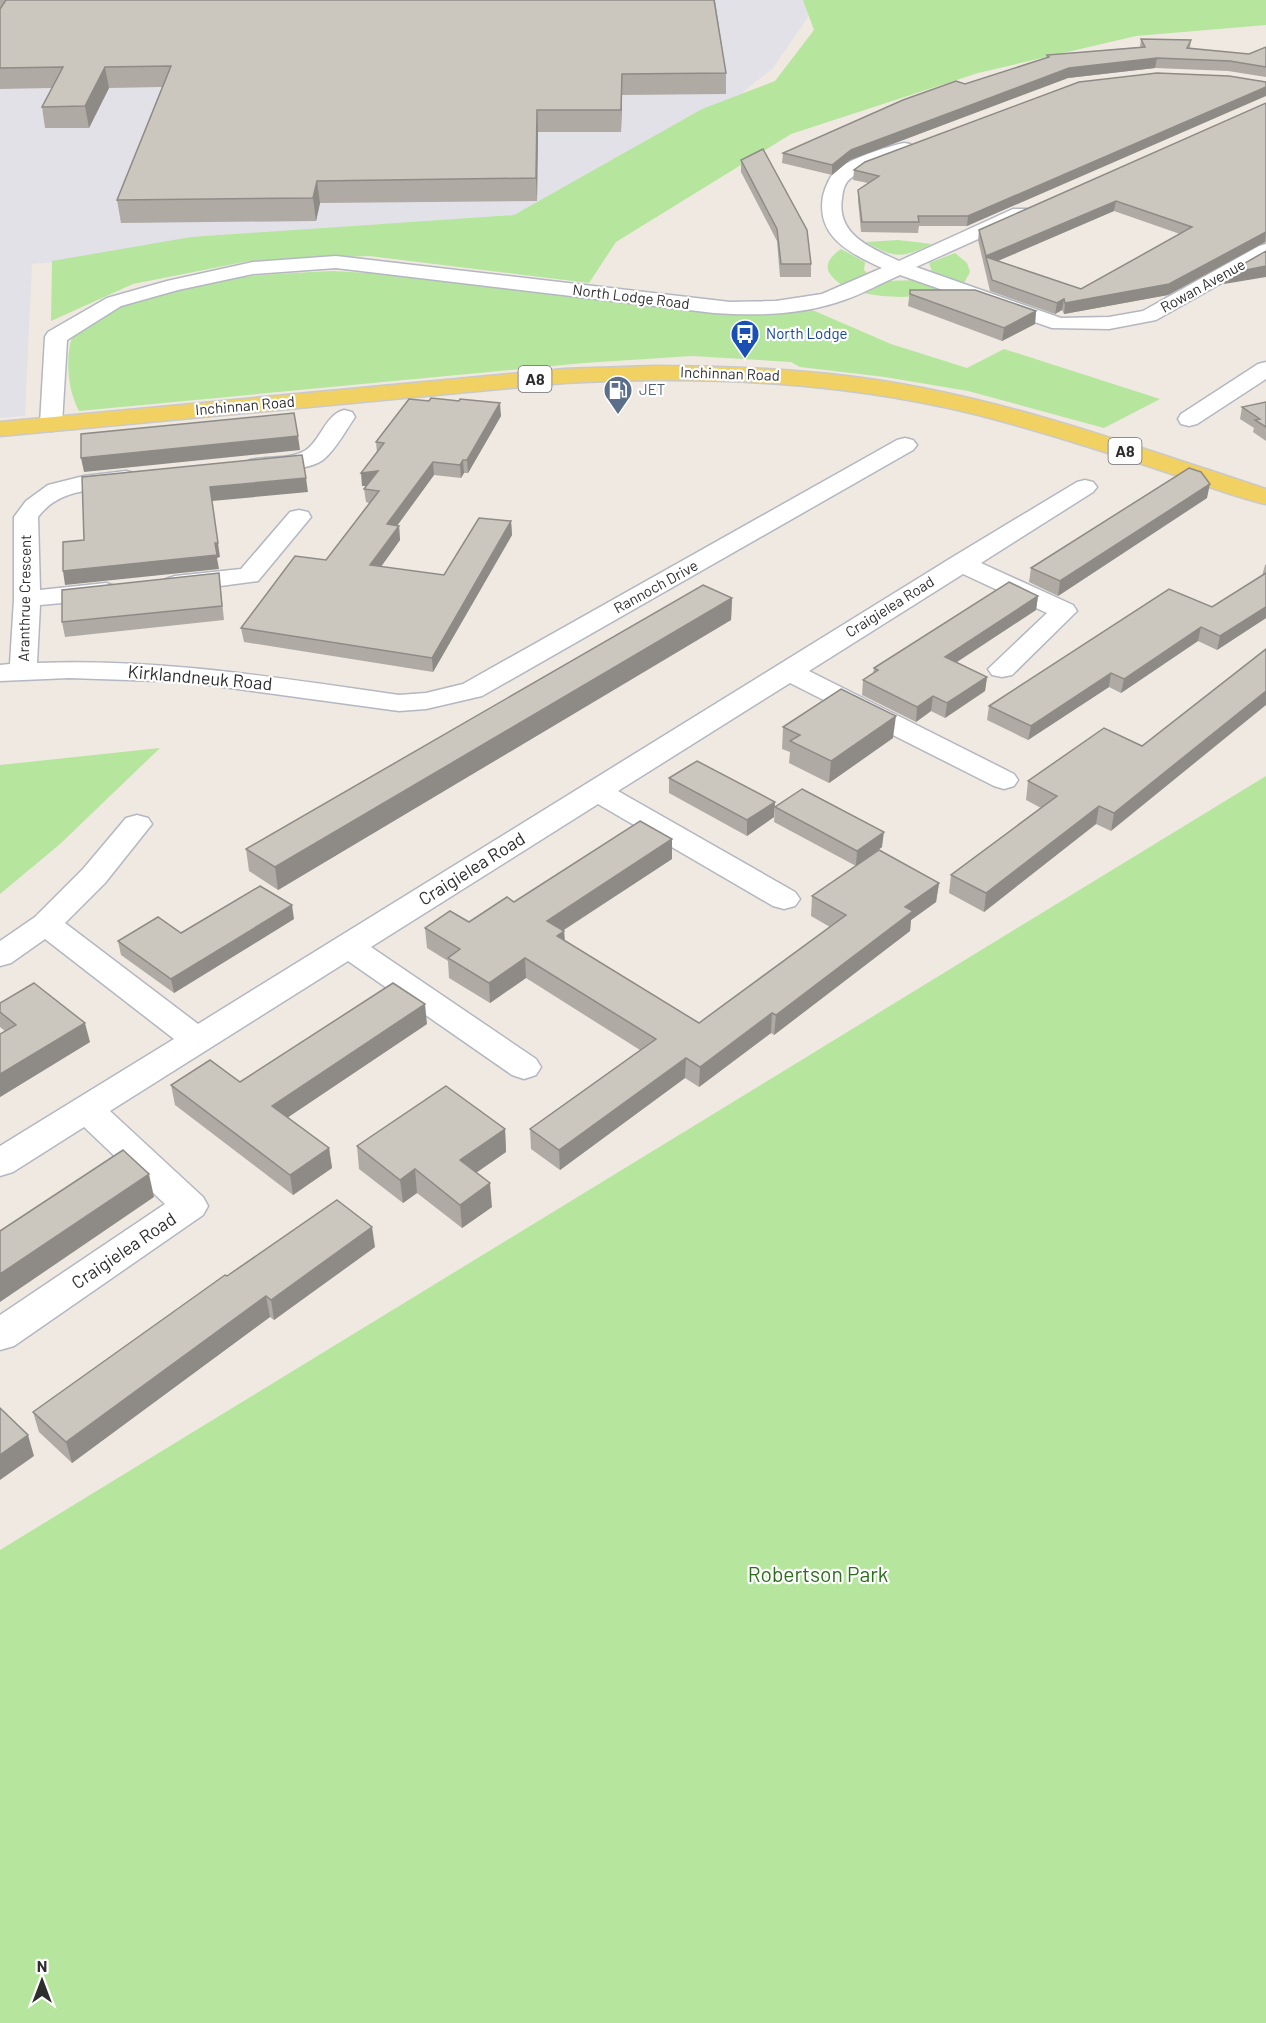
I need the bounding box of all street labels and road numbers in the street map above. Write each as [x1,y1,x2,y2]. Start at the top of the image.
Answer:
street label: Rowan Avenue [1157,254,1248,316]
street label: North Lodge Road [572,280,691,312]
street label: Inchinnan Road [680,362,780,384]
road number: A8 [518,366,552,392]
street label: Inchinnan Road [194,392,295,418]
road number: A8 [1108,438,1142,464]
street label: Aranthrue Crescent [14,534,34,662]
street label: Rannoch Drive [610,556,701,617]
street label: Craigielea Road [842,572,937,641]
street label: Kirklandneuk Road [127,660,273,694]
street label: Craigielea Road [414,827,529,910]
street label: Craigielea Road [67,1207,180,1293]

